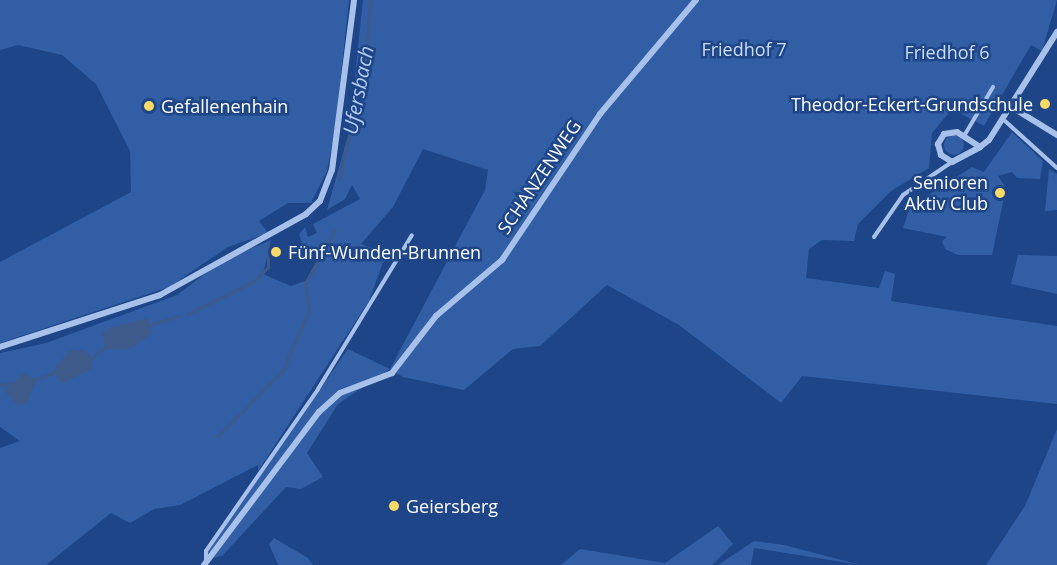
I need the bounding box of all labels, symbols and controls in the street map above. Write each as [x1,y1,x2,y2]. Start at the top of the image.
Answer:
park label: Friedhof 7 [701,38,787,60]
park label: Friedhof 6 [904,41,990,63]
water label: Ufersbach [338,44,378,136]
place label: Theodor-Eckert-Grundschule [791,93,1033,115]
place label: Gefallenenhain [161,95,288,117]
marker: Theodor-Eckert-Grundschule [1038,97,1052,111]
marker: Gefallenenhain [142,99,156,113]
street label: SCHANZENWEG [493,116,585,238]
place label: Senioren Aktiv Club [905,172,988,214]
marker: Senioren Aktiv Club [993,186,1007,200]
place label: Fünf-Wunden-Brunnen [288,241,481,263]
marker: Fünf-Wunden-Brunnen [269,245,283,259]
place label: Geiersberg [406,495,498,517]
marker: Geiersberg [387,499,401,513]

